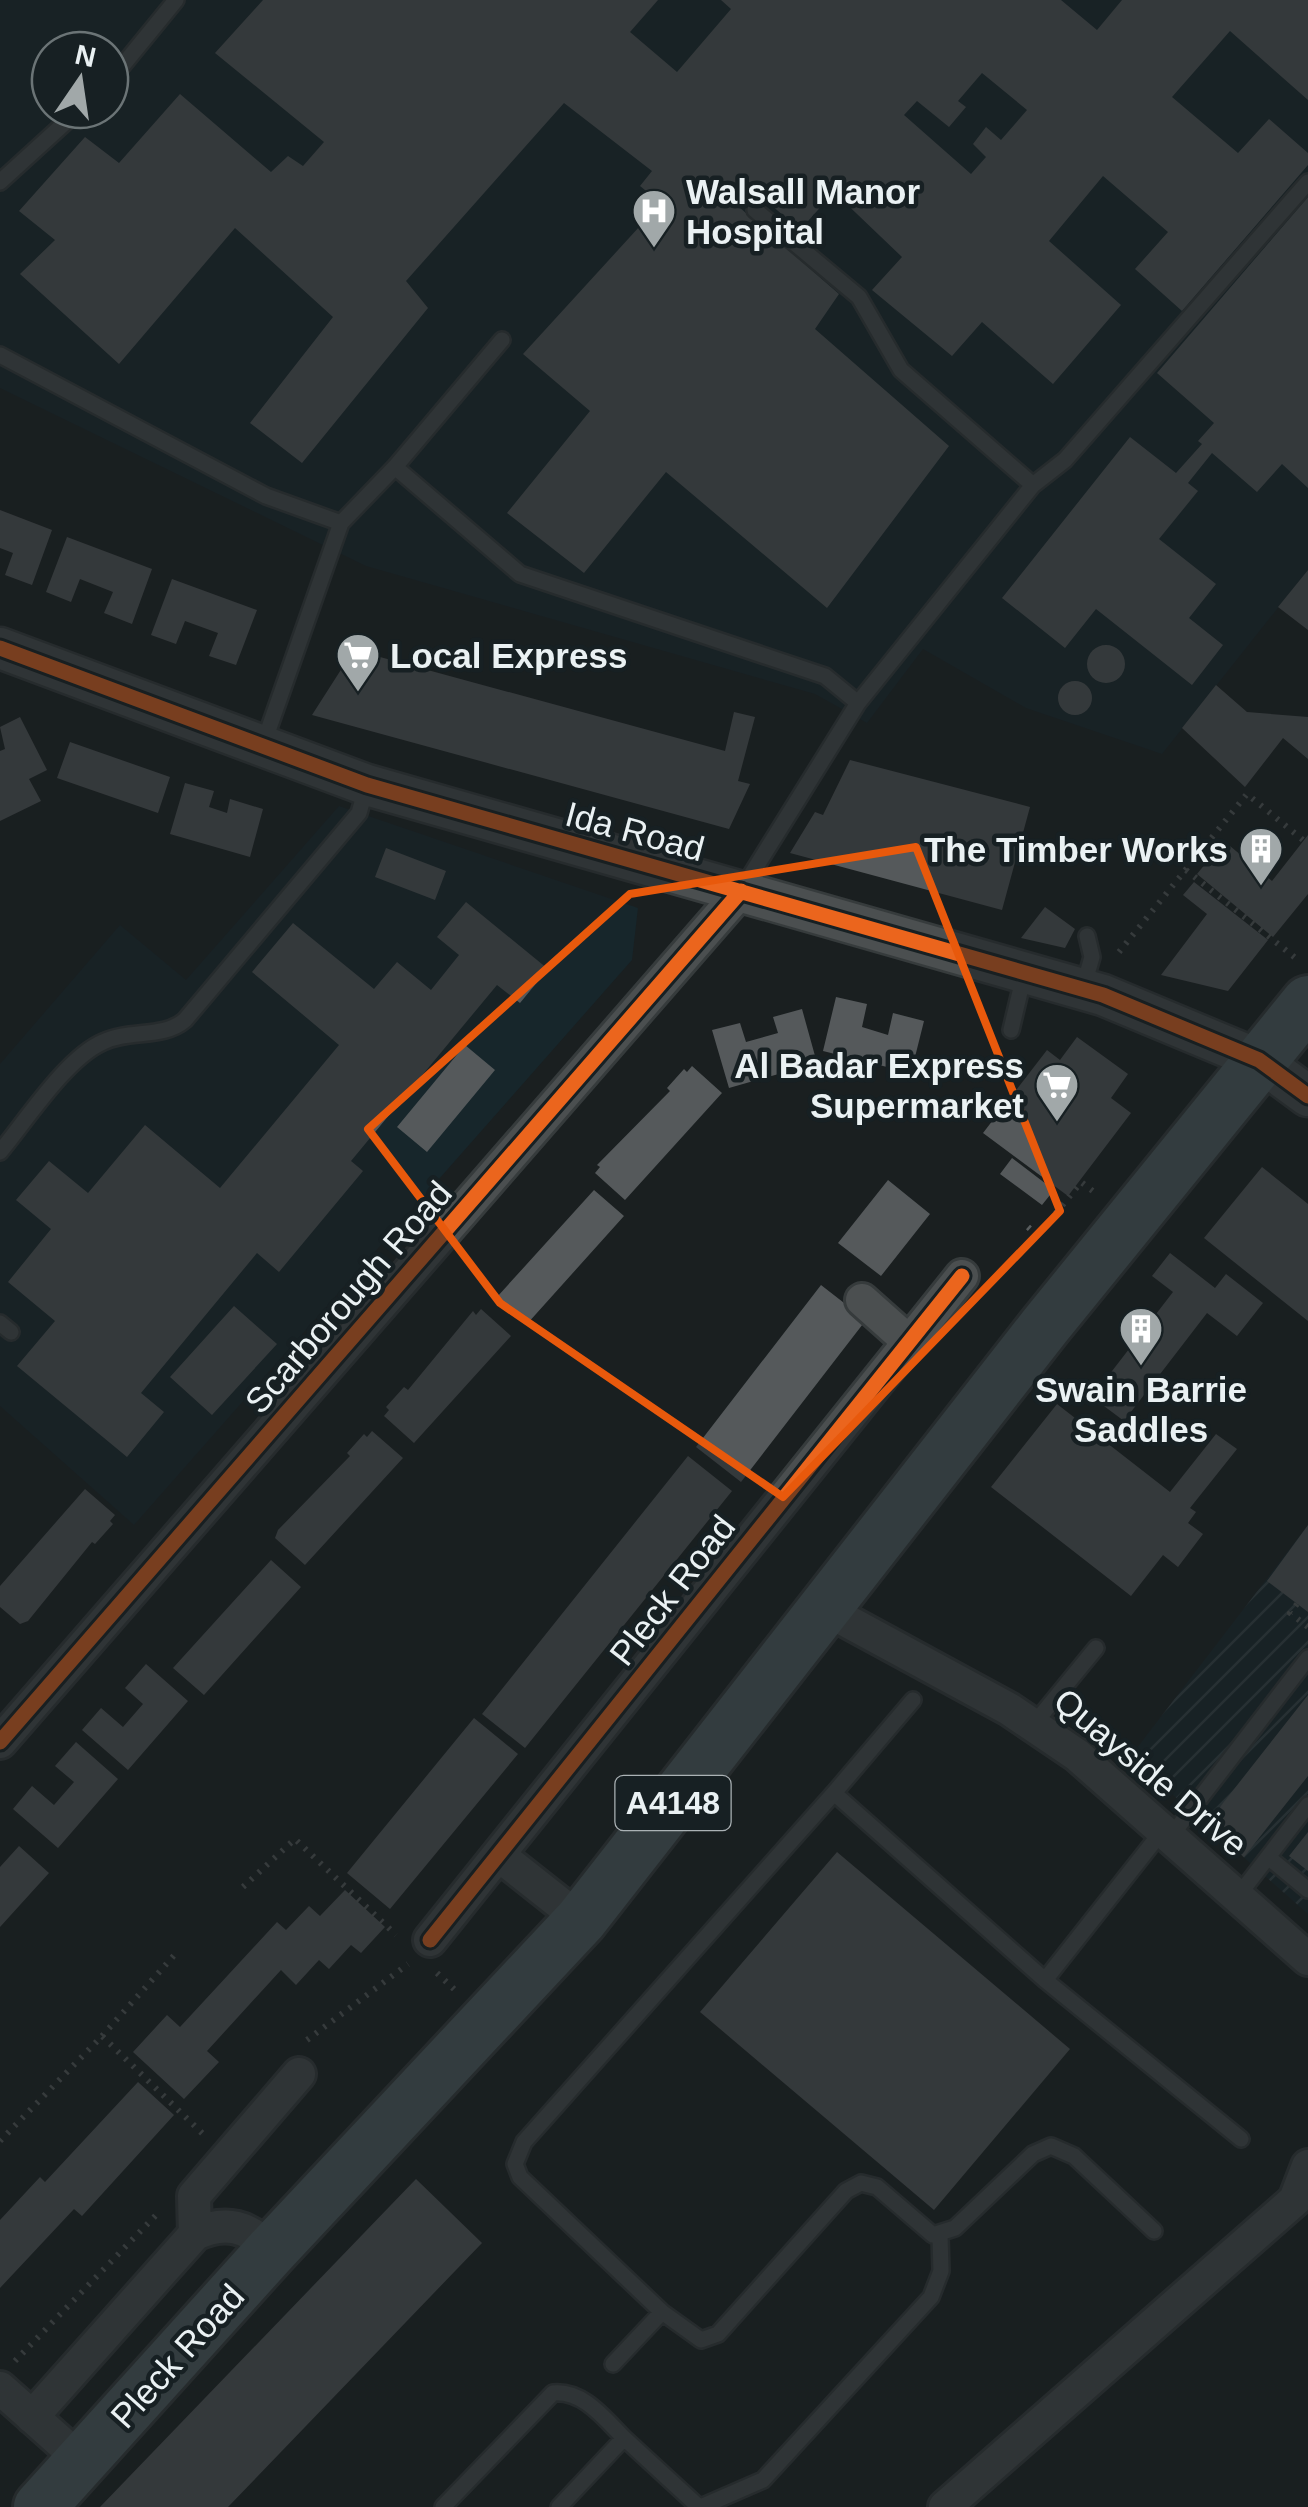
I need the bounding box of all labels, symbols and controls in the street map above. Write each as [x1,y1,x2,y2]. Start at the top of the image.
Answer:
north arrow [30,30,130,130]
text: N [72,39,99,74]
place label: Walsall Manor Hospital [686,172,920,251]
hospital icon: Walsall Manor Hospital [631,188,677,249]
supermarket icon: Local Express [335,632,381,693]
place label: Local Express [390,636,627,675]
street label: Ida Road [561,794,709,868]
building icon: The Timber Works [1238,826,1284,887]
place label: The Timber Works [924,830,1228,869]
place label: Al Badar Express Supermarket [734,1046,1024,1125]
supermarket icon: Al Badar Express Supermarket [1034,1062,1080,1123]
street label: Scarborough Road [237,1173,459,1421]
building icon: Swain Barrie Saddles [1118,1306,1164,1367]
place label: Swain Barrie Saddles [1035,1370,1247,1449]
street label: Pleck Road [602,1507,742,1673]
street label: Quayside Drive [1047,1680,1255,1864]
road number: A4148 [616,1776,730,1830]
street label: Pleck Road [103,2276,251,2436]

